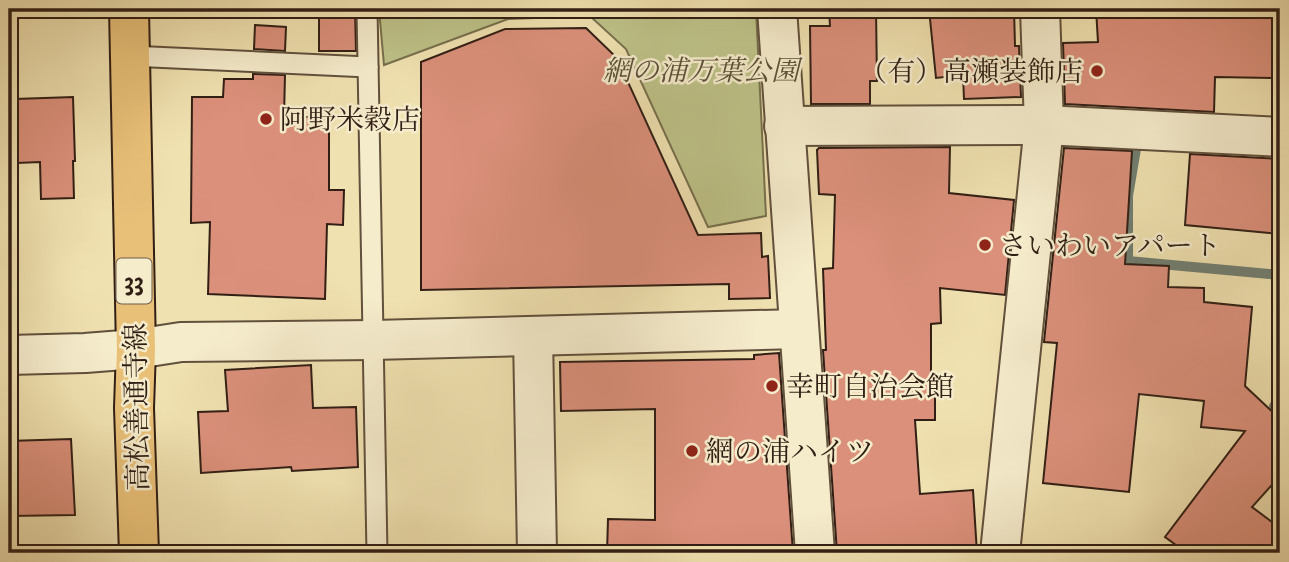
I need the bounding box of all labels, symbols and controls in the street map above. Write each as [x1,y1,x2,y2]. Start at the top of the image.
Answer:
park label: 網の浦万葉公園 [603,54,803,89]
place label: （有）高瀬装飾店 [859,55,1083,90]
marker: （有）高瀬装飾店 [1089,63,1105,79]
place label: 阿野米穀店 [280,103,420,138]
marker: 阿野米穀店 [258,111,274,127]
place label: さいわいアパート [999,229,1221,264]
marker: さいわいアパート [977,237,993,253]
road number: 33 [116,258,152,304]
street label: 高松善通寺線 [119,323,156,491]
place label: 幸町自治会館 [786,370,954,405]
marker: 幸町自治会館 [764,378,780,394]
place label: 網の浦ハイツ [706,435,874,470]
marker: 網の浦ハイツ [684,443,700,459]

